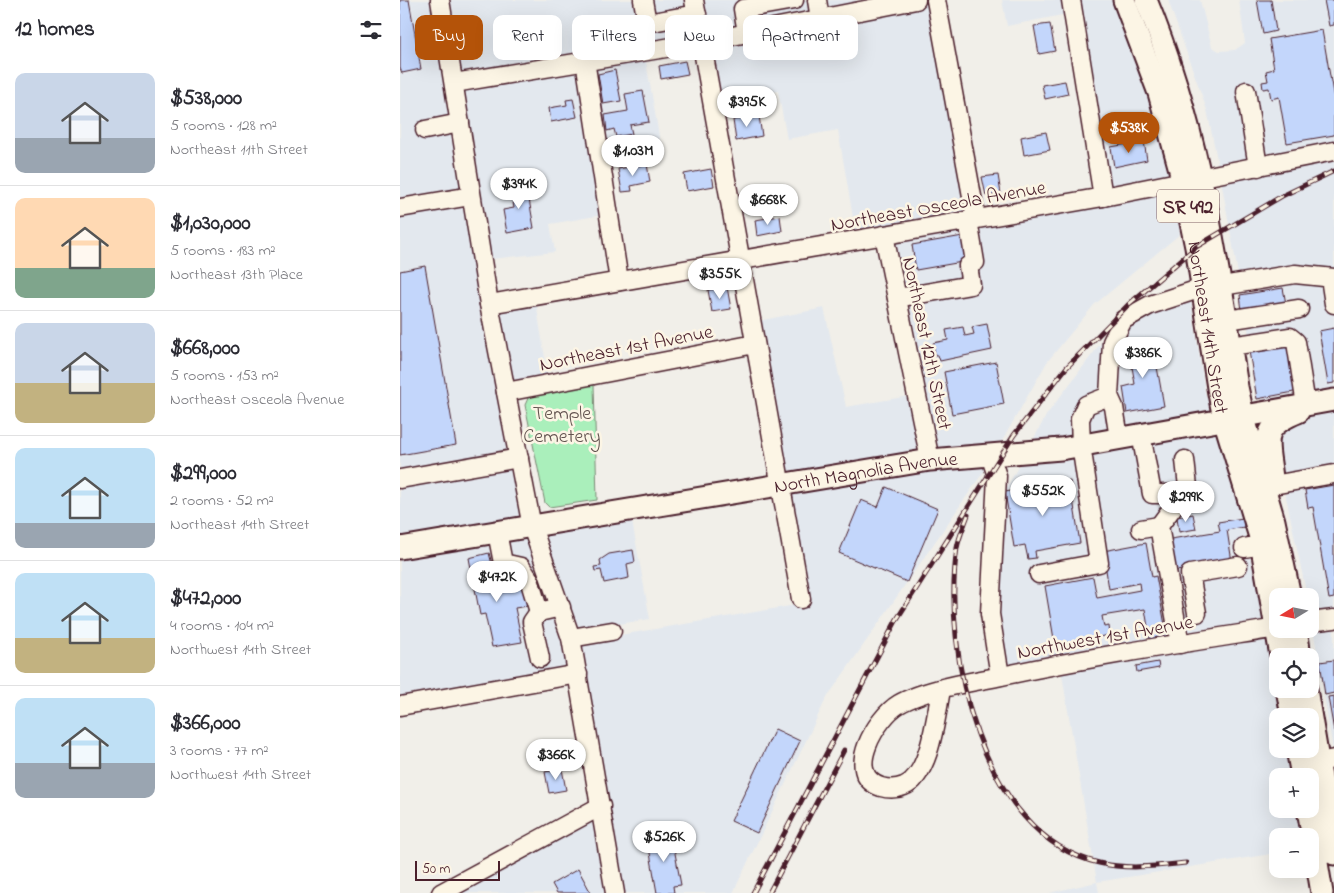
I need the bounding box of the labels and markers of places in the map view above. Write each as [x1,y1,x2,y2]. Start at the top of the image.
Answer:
pin: $395K [712,86,782,128]
pin: $538K [1094,112,1164,154]
pin: $1.03M [592,134,674,177]
pin: $394K [484,168,554,210]
pin: $668K [733,184,803,226]
pin: $355K [685,258,755,300]
pin: $386K [1108,336,1178,379]
pin: $552K [1008,474,1078,517]
pin: $299K [1151,480,1221,523]
pin: $472K [462,560,532,603]
pin: $366K [521,738,591,781]
pin: $526K [629,820,699,863]

